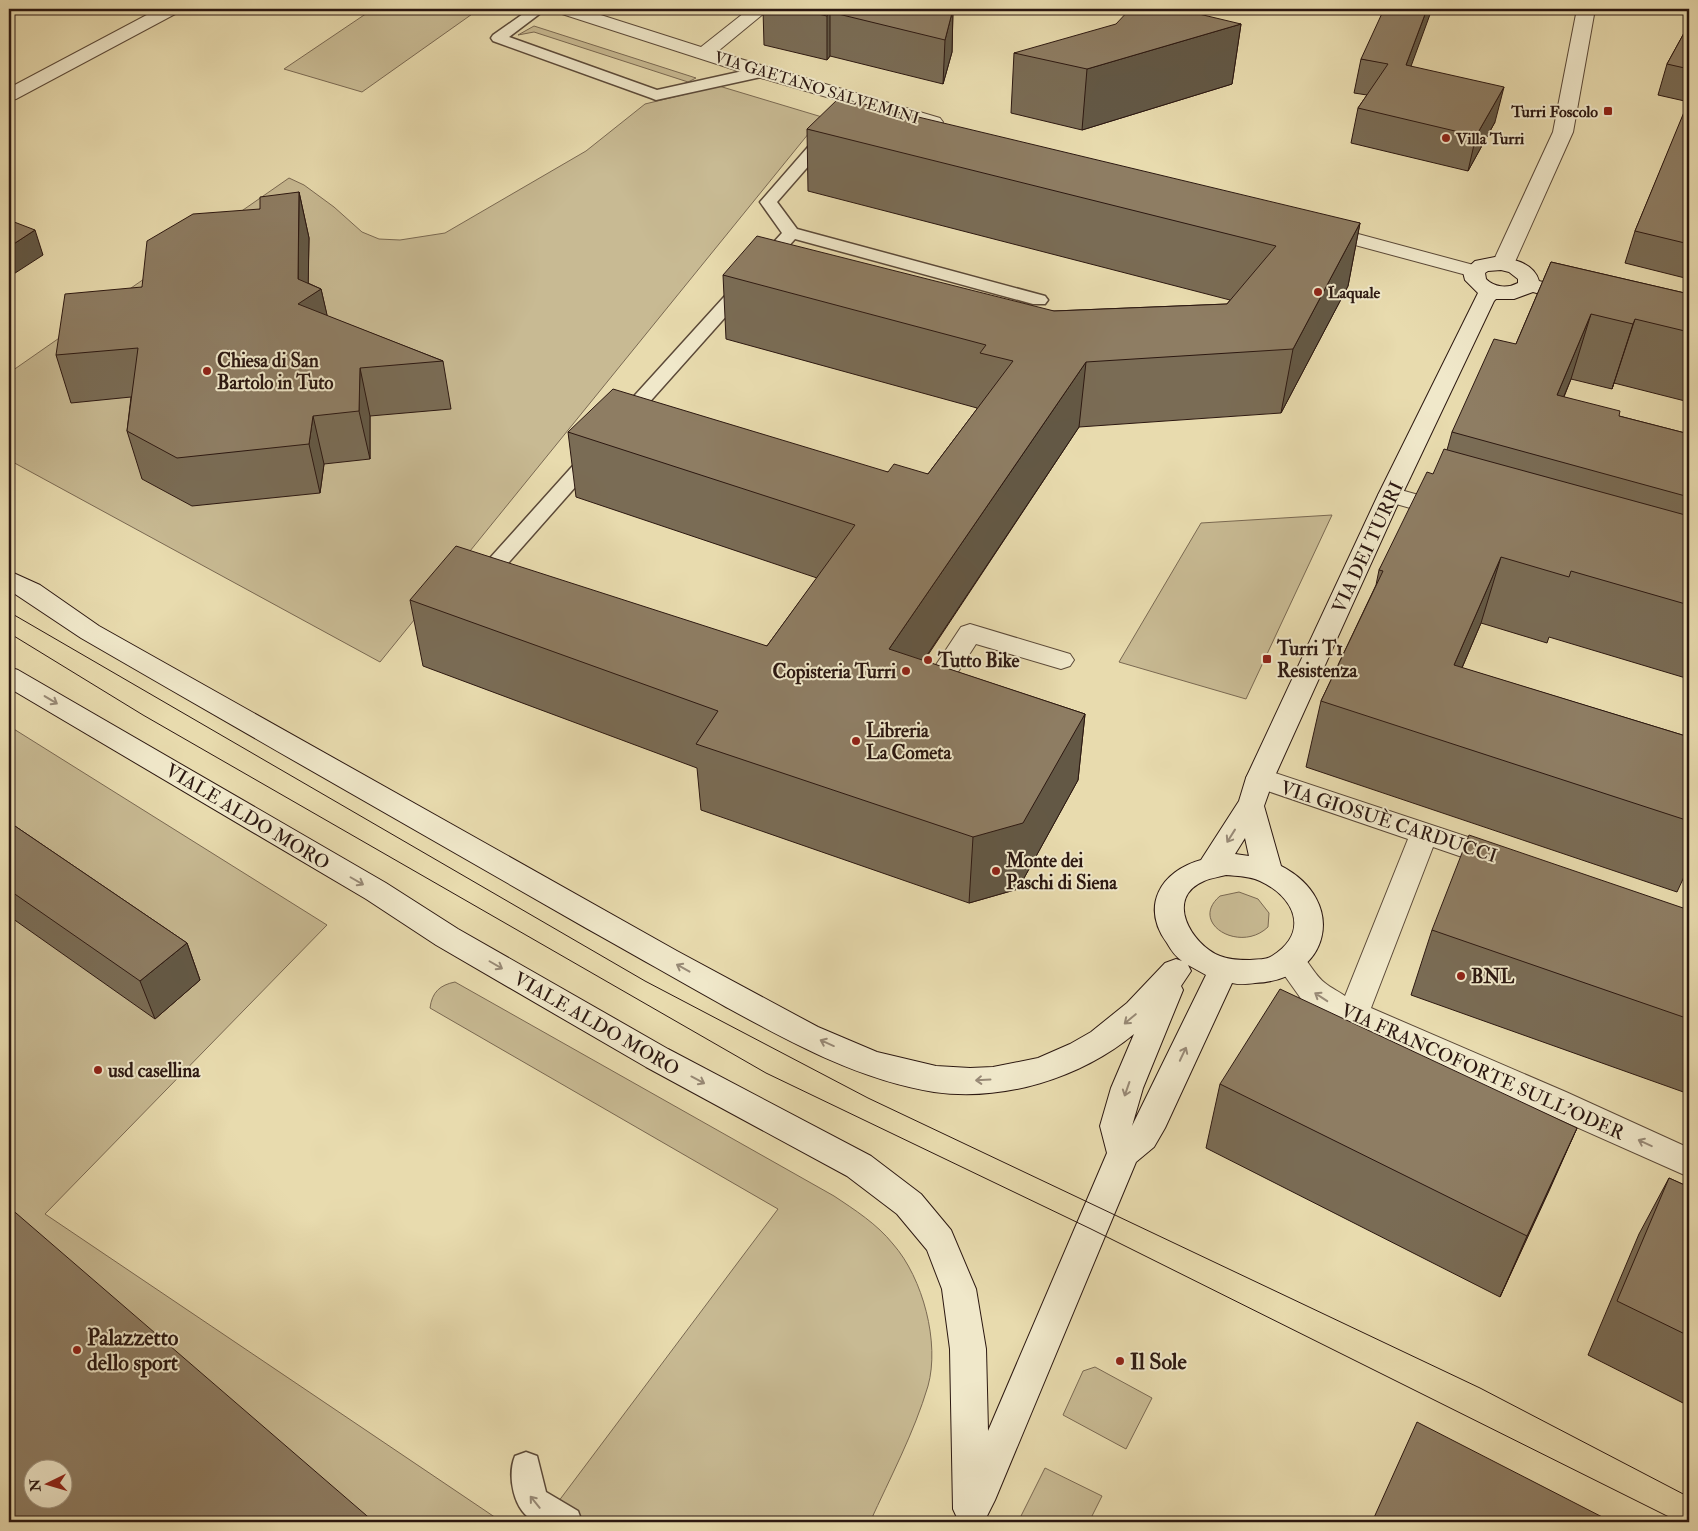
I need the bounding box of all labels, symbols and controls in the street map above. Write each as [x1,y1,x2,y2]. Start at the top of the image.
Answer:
street label: VIA GAETANO SALVEMINI [712,47,922,129]
place label: Turri Foscolo [1510,102,1598,122]
marker: Turri Foscolo [1602,105,1614,117]
place label: Villa Turri [1455,129,1525,149]
marker: Villa Turri [1440,132,1452,144]
place label: Laquale [1328,283,1380,304]
marker: Laquale [1312,286,1324,298]
place label: Chiesa di San Bartolo in Tuto [217,349,333,395]
marker: Chiesa di San Bartolo in Tuto [201,365,213,377]
street label: VIA DEI TURRI [1327,478,1409,617]
place label: Turri T1 Resistenza [1276,637,1359,683]
place label: Tutto Bike [937,649,1020,673]
marker: Turri T1 Resistenza [1261,653,1273,665]
marker: Tutto Bike [922,654,934,666]
place label: Copisteria Turri [773,660,896,685]
marker: Copisteria Turri [900,665,912,677]
one-way arrow [44,695,58,705]
place label: Libreria La Cometa [866,719,952,765]
marker: Libreria La Cometa [850,735,862,747]
street label: VIALE ALDO MORO [161,758,334,875]
street label: VIA GIOSUÈ CARDUCCI [1277,774,1501,868]
one-way arrow [1226,829,1237,843]
place label: Monte dei Paschi di Siena [1005,849,1118,895]
marker: Monte dei Paschi di Siena [990,865,1002,877]
one-way arrow [349,876,363,886]
one-way arrow [488,960,503,970]
one-way arrow [676,963,691,973]
place label: BNL [1471,965,1514,989]
street label: VIALE ALDO MORO [509,967,684,1081]
marker: BNL [1455,970,1467,982]
one-way arrow [1315,992,1329,1002]
street label: VIA FRANCOFORTE SULL'ODER [1337,998,1628,1146]
one-way arrow [1124,1013,1137,1024]
one-way arrow [820,1038,835,1048]
one-way arrow [1179,1047,1189,1062]
place label: usd casellina [107,1059,201,1083]
marker: usd casellina [92,1064,104,1076]
one-way arrow [690,1075,705,1085]
one-way arrow [975,1076,991,1085]
one-way arrow [1122,1081,1131,1097]
one-way arrow [1638,1137,1653,1147]
place label: Palazzetto dello sport [87,1324,179,1378]
marker: Palazzetto dello sport [71,1344,83,1356]
place label: Il Sole [1130,1348,1187,1376]
marker: Il Sole [1114,1355,1126,1367]
north arrow [22,1458,72,1508]
text: N [26,1478,45,1493]
one-way arrow [530,1495,541,1508]

